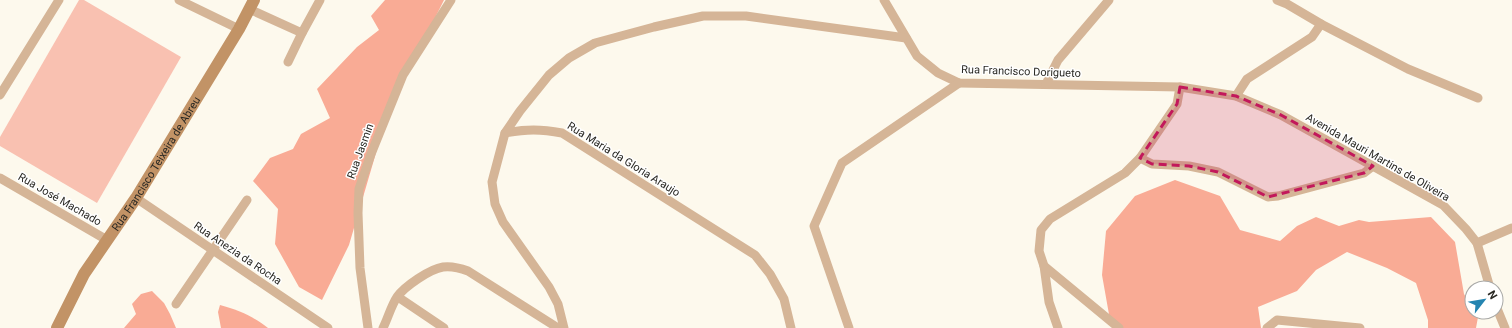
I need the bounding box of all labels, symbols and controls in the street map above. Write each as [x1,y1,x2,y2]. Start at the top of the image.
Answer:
street label: Rua Francisco Dorigueto [961,63,1081,80]
street label: Rua Francisco Teixeira de Abreu [109,94,203,234]
street label: Avenida Mauri Martins de Oliveira [1304,111,1452,204]
street label: Rua Maria da Gloria Araujo [565,119,682,199]
street label: Rua Jasmin [344,122,376,180]
street label: Rua José Machado [16,170,104,229]
street label: Rua Anezia da Rocha [191,219,284,288]
north arrow [1464,280,1504,320]
text: N [1485,288,1500,302]

